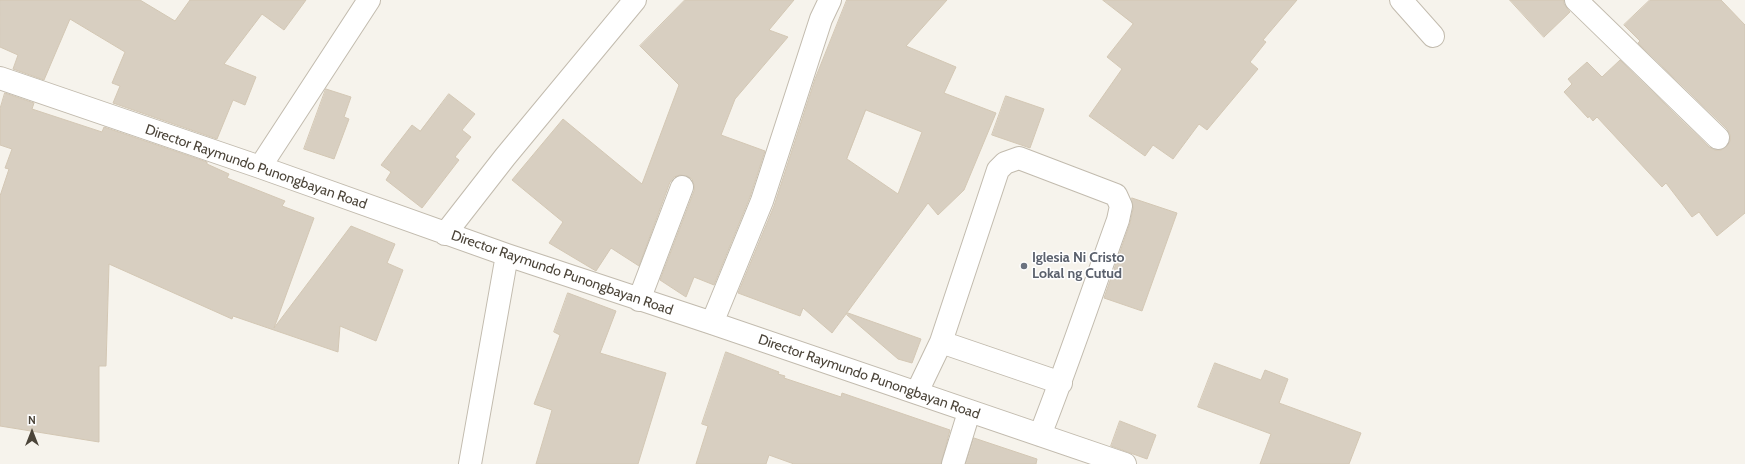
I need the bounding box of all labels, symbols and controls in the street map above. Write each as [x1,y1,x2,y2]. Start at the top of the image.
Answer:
street label: Director Raymundo Punongbayan Road [143,121,369,213]
street label: Director Raymundo Punongbayan Road [449,227,675,319]
place label: Iglesia Ni Cristo Lokal ng Cutud [1032,250,1124,282]
marker: Iglesia Ni Cristo Lokal ng Cutud [1019,261,1029,271]
street label: Director Raymundo Punongbayan Road [756,331,982,423]
north arrow [12,412,52,452]
text: N [28,413,36,427]

